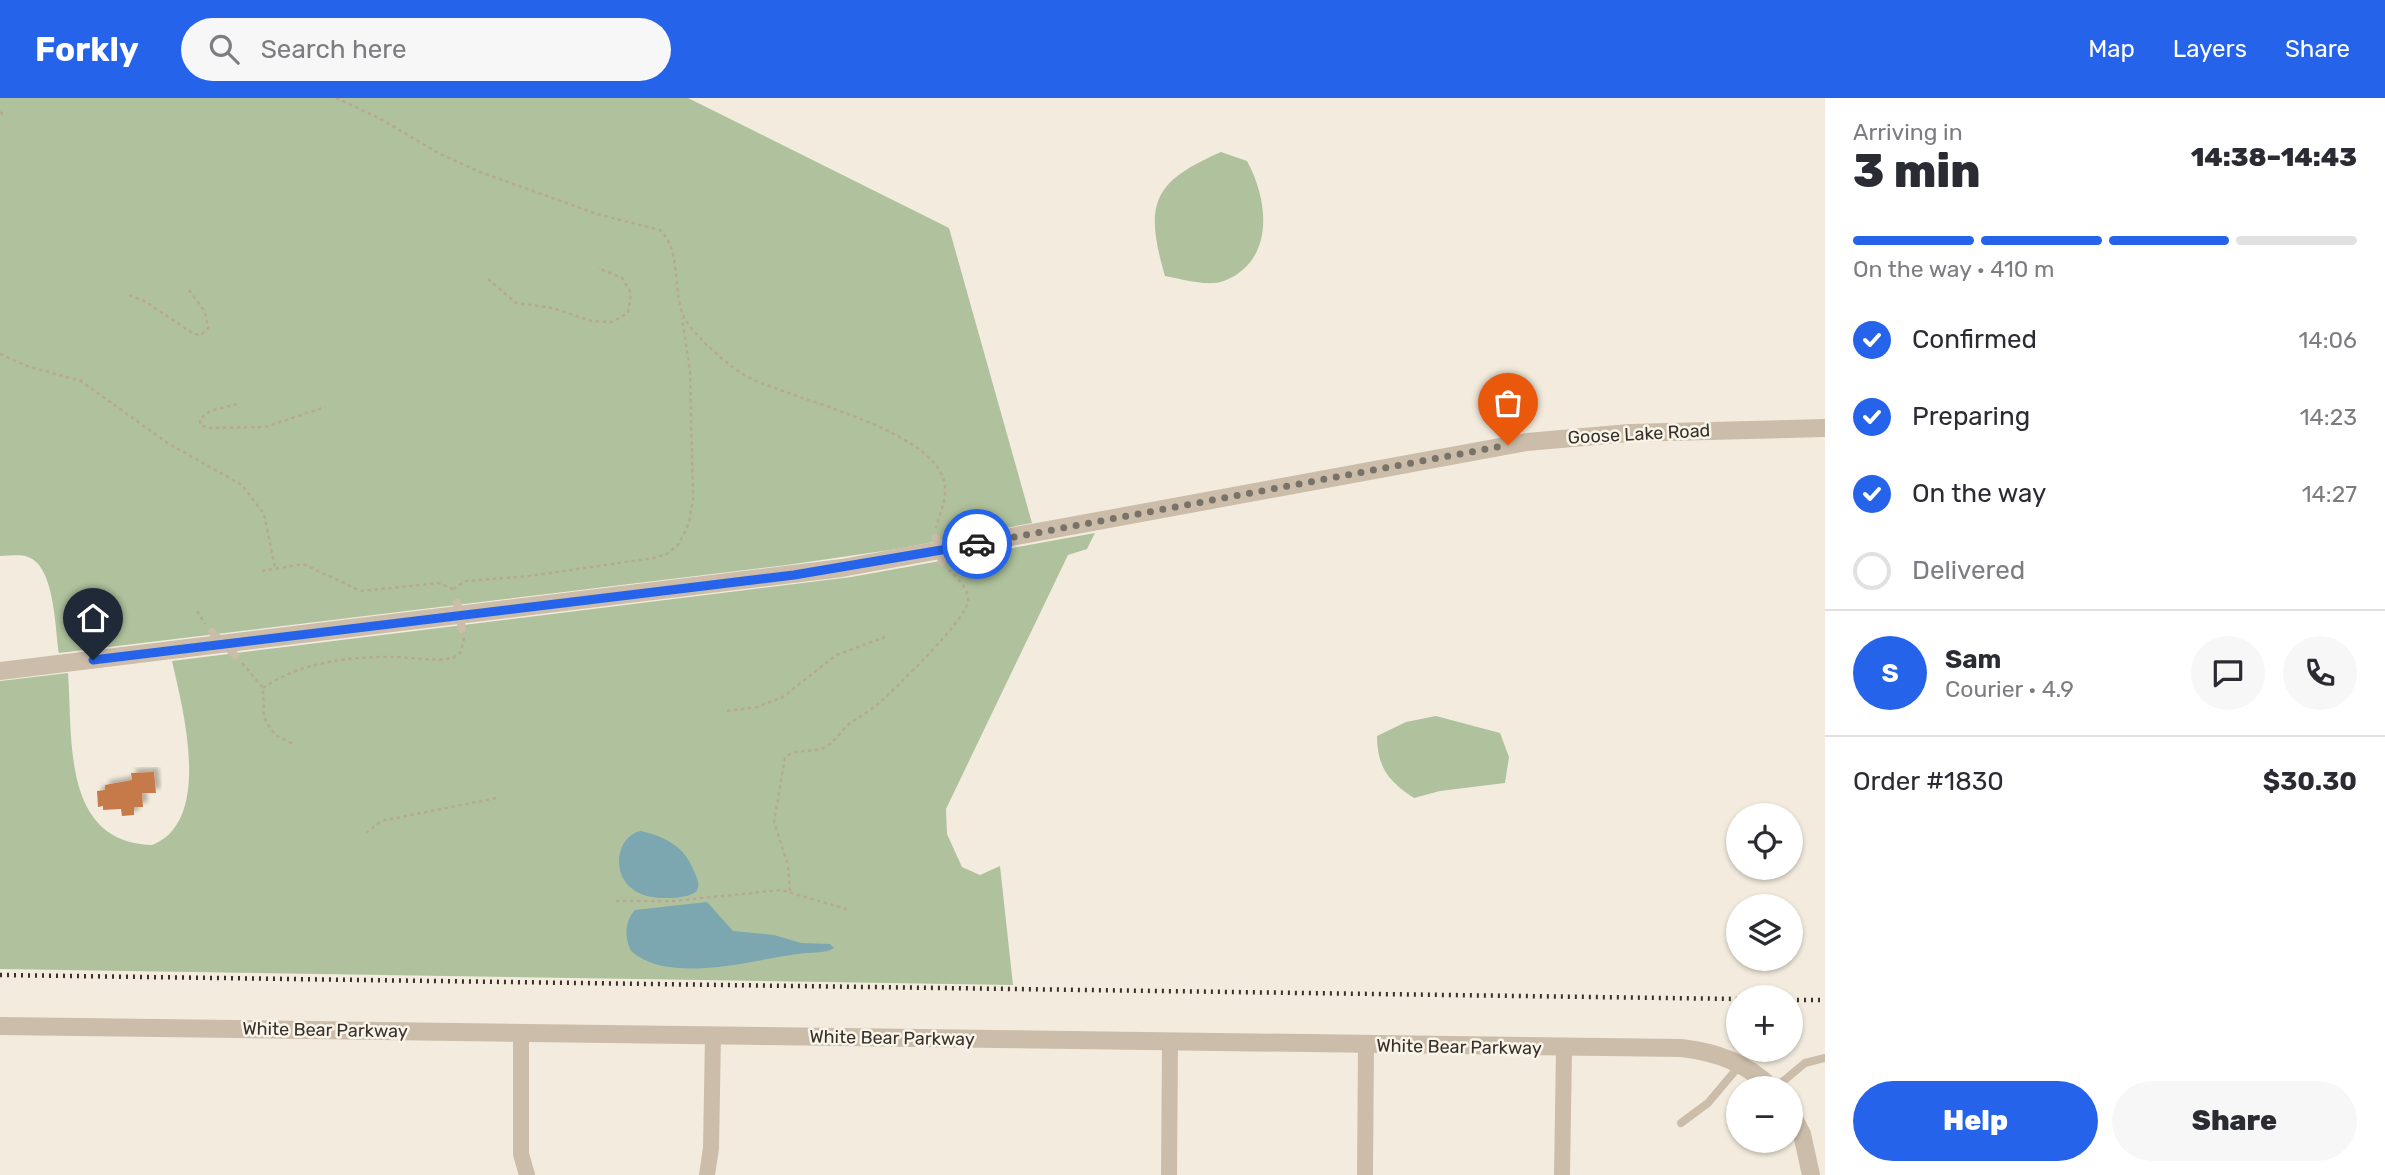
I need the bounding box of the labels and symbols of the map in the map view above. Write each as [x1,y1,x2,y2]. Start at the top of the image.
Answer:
pin [1478,373,1538,445]
street label: Goose Lake Road [1567,419,1711,449]
courier [942,509,1012,579]
pin [63,588,123,660]
street label: White Bear Parkway [242,1018,408,1042]
street label: White Bear Parkway [809,1026,975,1050]
street label: White Bear Parkway [1376,1035,1542,1059]

